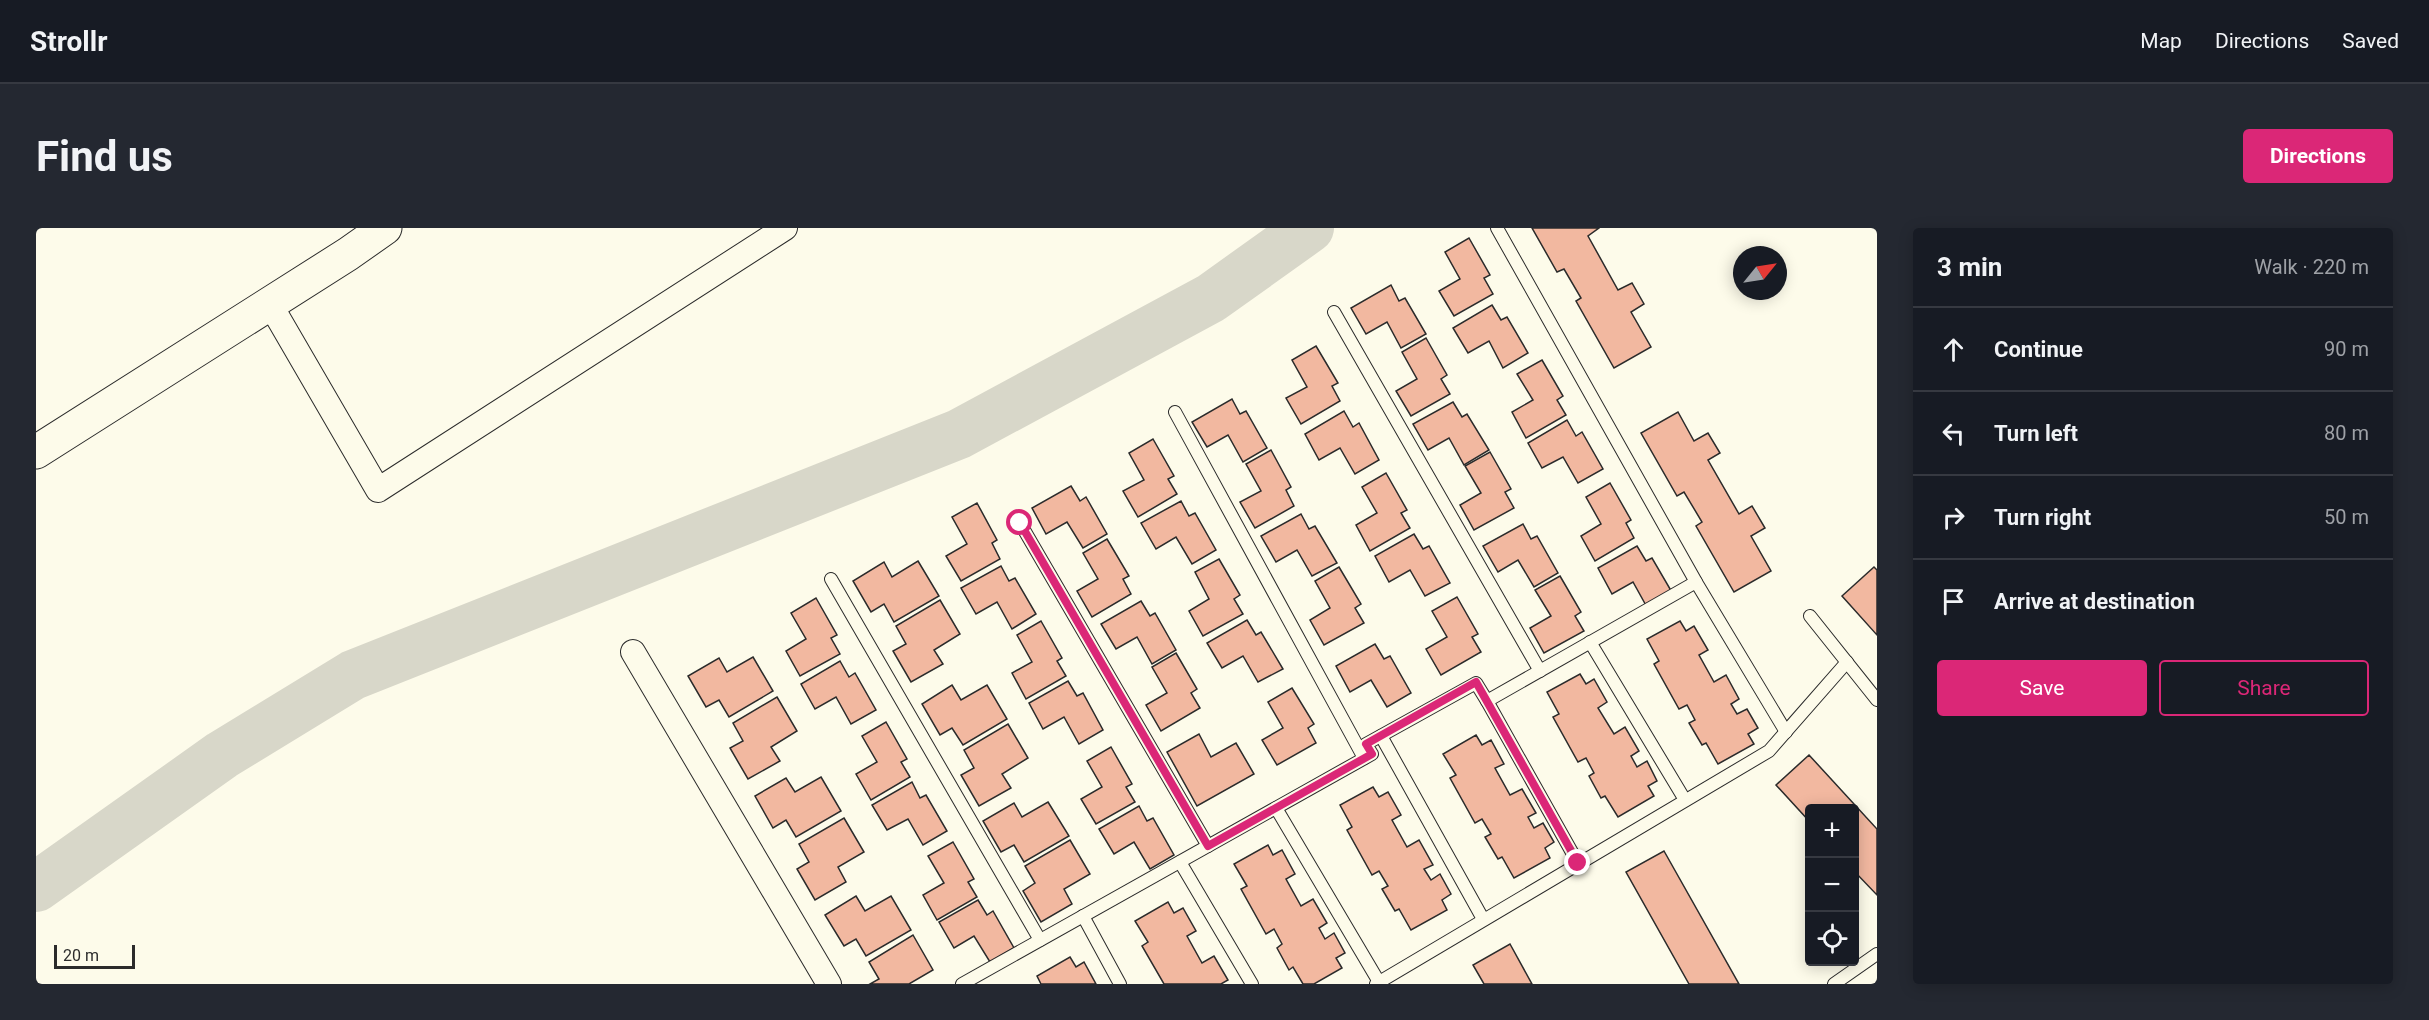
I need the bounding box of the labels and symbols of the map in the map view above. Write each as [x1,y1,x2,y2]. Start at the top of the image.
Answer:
north arrow [1733,246,1787,300]
route start [1006,509,1032,535]
route end [1564,849,1590,875]
scale bar [54,942,135,970]

